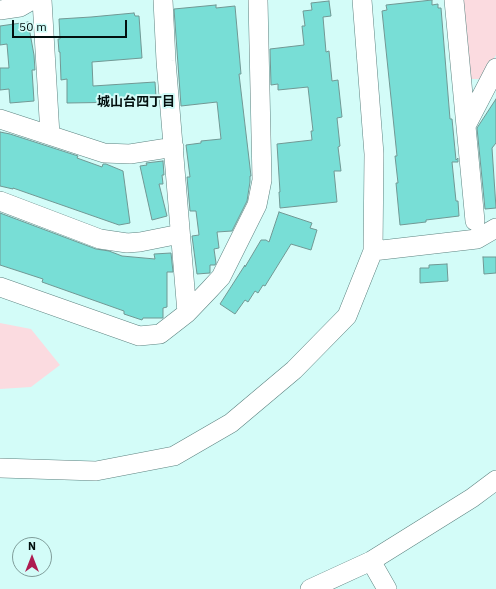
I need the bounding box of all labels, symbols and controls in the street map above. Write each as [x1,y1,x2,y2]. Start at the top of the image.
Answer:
scale bar [14,12,129,38]
text: 50 m [19,19,47,34]
district label: 城山台四丁目 [97,94,175,110]
north arrow [12,537,52,577]
text: N [28,539,36,553]

